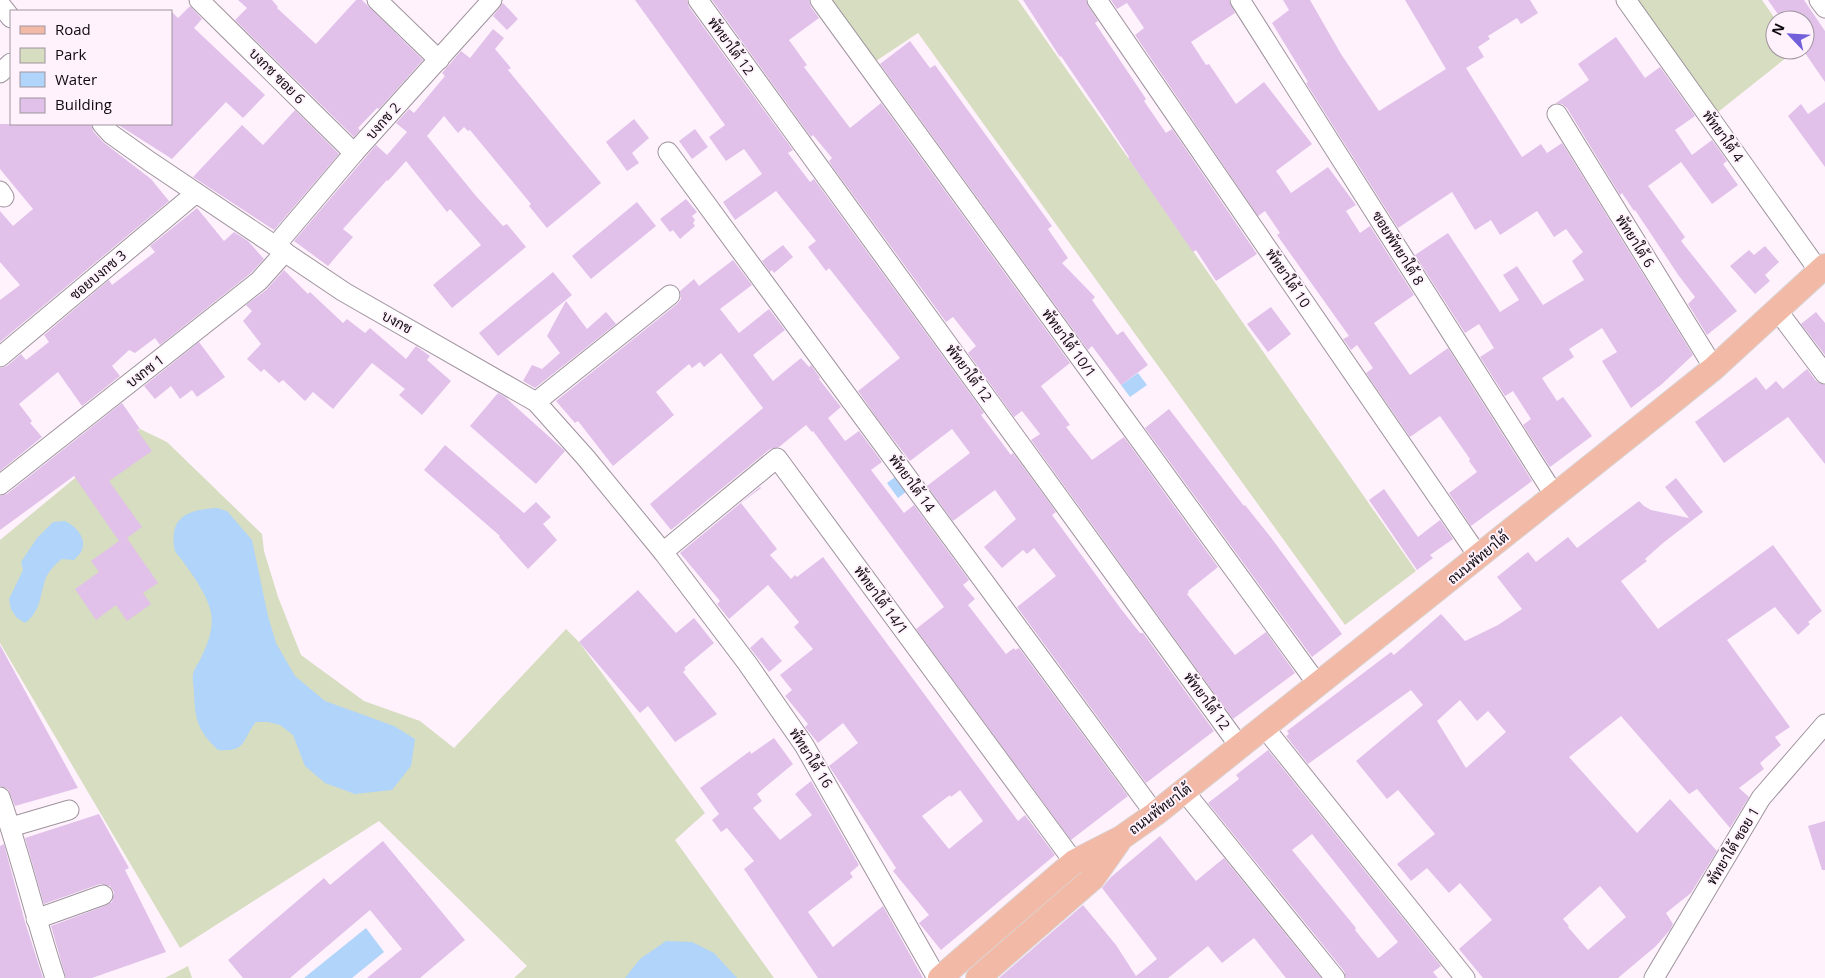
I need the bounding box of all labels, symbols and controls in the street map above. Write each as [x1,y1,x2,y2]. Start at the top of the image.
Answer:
legend [10,10,172,125]
north arrow [1765,10,1815,60]
street label: พัทยาใต้ 12 [704,13,759,79]
text: Road [55,19,91,39]
text: N [1767,20,1789,38]
street label: บงกช ซอย 6 [245,43,310,108]
text: Park [55,44,86,64]
text: Water [55,69,97,89]
text: Building [55,94,112,114]
street label: บงกช 2 [361,98,404,143]
street label: พัทยาใต้ 4 [1699,106,1748,166]
street label: ซอยพัทยาใต้ 8 [1368,207,1429,289]
street label: พัทยาใต้ 6 [1612,210,1659,271]
street label: พัทยาใต้ 10 [1262,244,1315,311]
street label: ซอยบงกช 3 [65,245,130,304]
street label: พัทยาใต้ 10/1 [1038,304,1101,381]
street label: บงกช [379,306,416,338]
street label: พัทยาใต้ 12 [942,340,997,406]
street label: บงกช 1 [122,350,168,392]
street label: พัทยาใต้ 14 [885,450,940,516]
street label: ถนนพัทยาใต้ [1443,526,1513,588]
street label: พัทยาใต้ 14/1 [850,561,913,638]
street label: พัทยาใต้ 12 [1180,668,1235,734]
street label: พัทยาใต้ 16 [785,724,837,791]
street label: ถนนพัทยาใต้ [1124,778,1196,838]
street label: พัทยาใต้ ซอย 1 [1702,803,1763,888]

